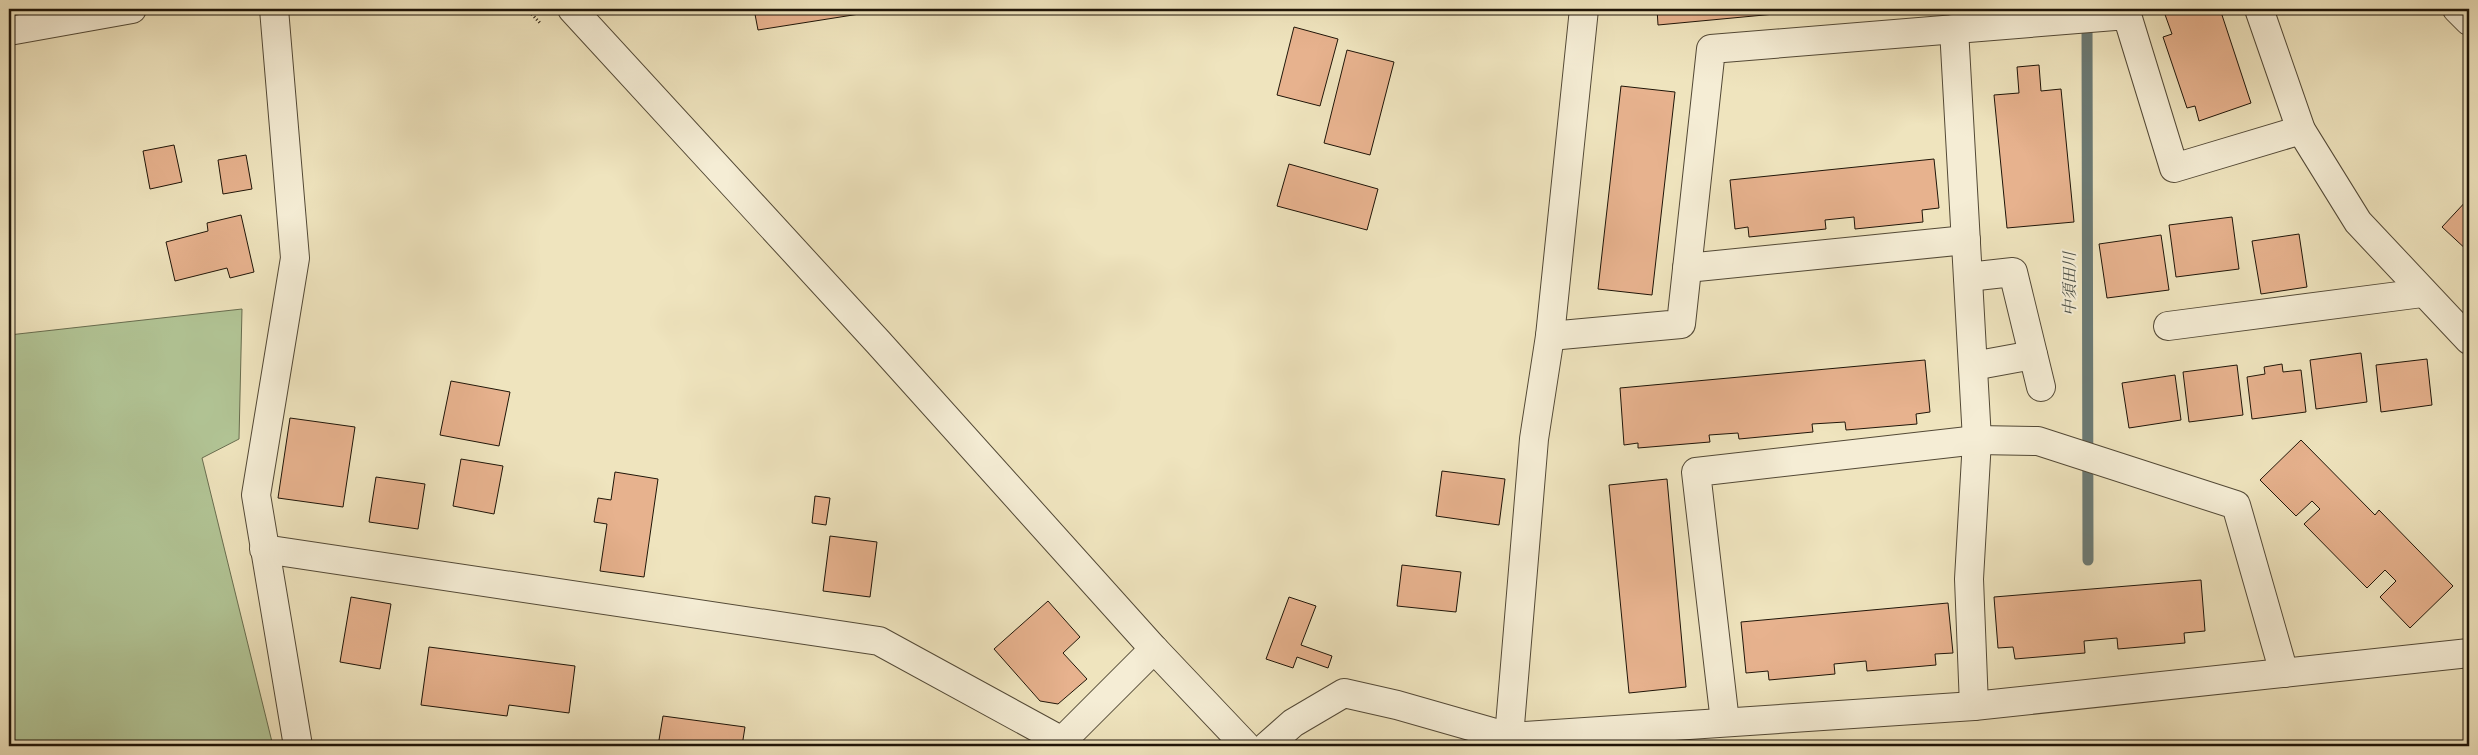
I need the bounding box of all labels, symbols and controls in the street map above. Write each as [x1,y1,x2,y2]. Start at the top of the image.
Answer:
water label: 中須田川 [2060,250,2082,316]

